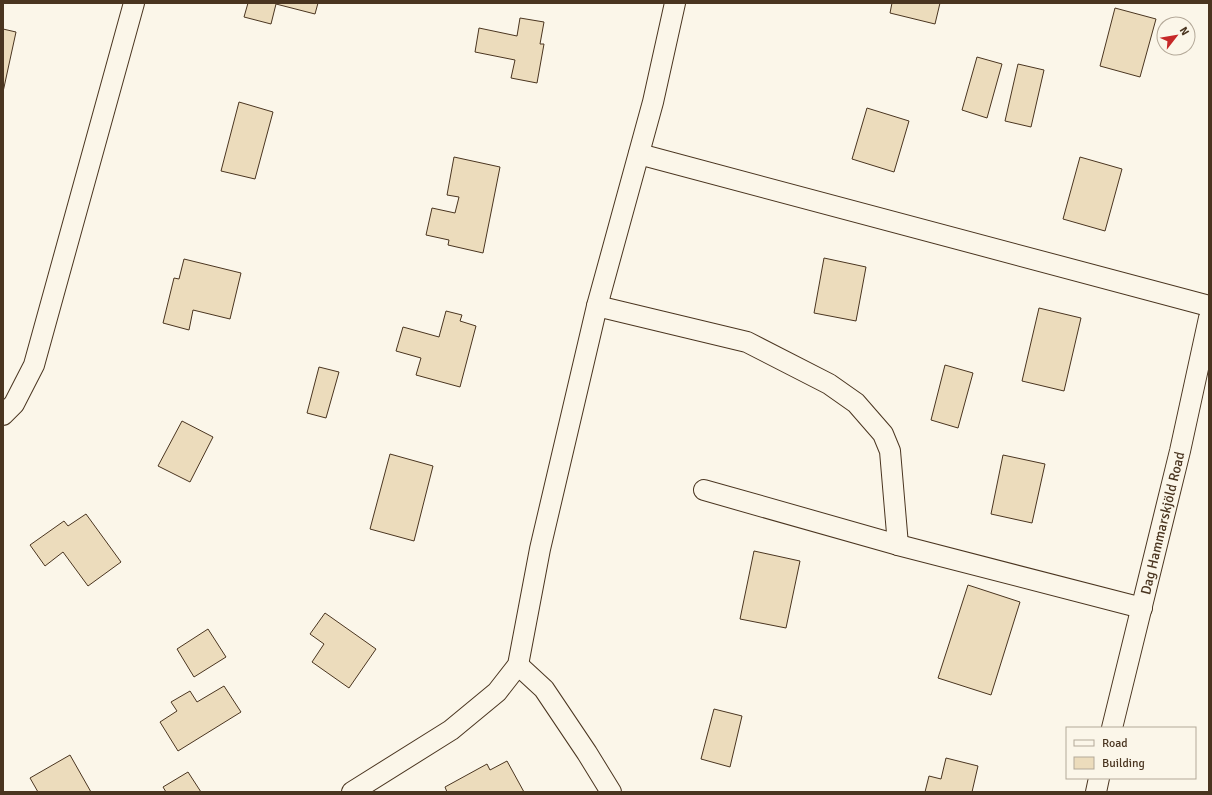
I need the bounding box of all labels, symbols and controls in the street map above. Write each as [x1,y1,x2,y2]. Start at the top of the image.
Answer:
north arrow [1156,16,1196,56]
text: N [1177,24,1192,38]
street label: Dag Hammarskjöld Road [1137,450,1189,596]
legend [1066,727,1196,779]
text: Road [1102,736,1128,751]
text: Building [1102,756,1145,771]

